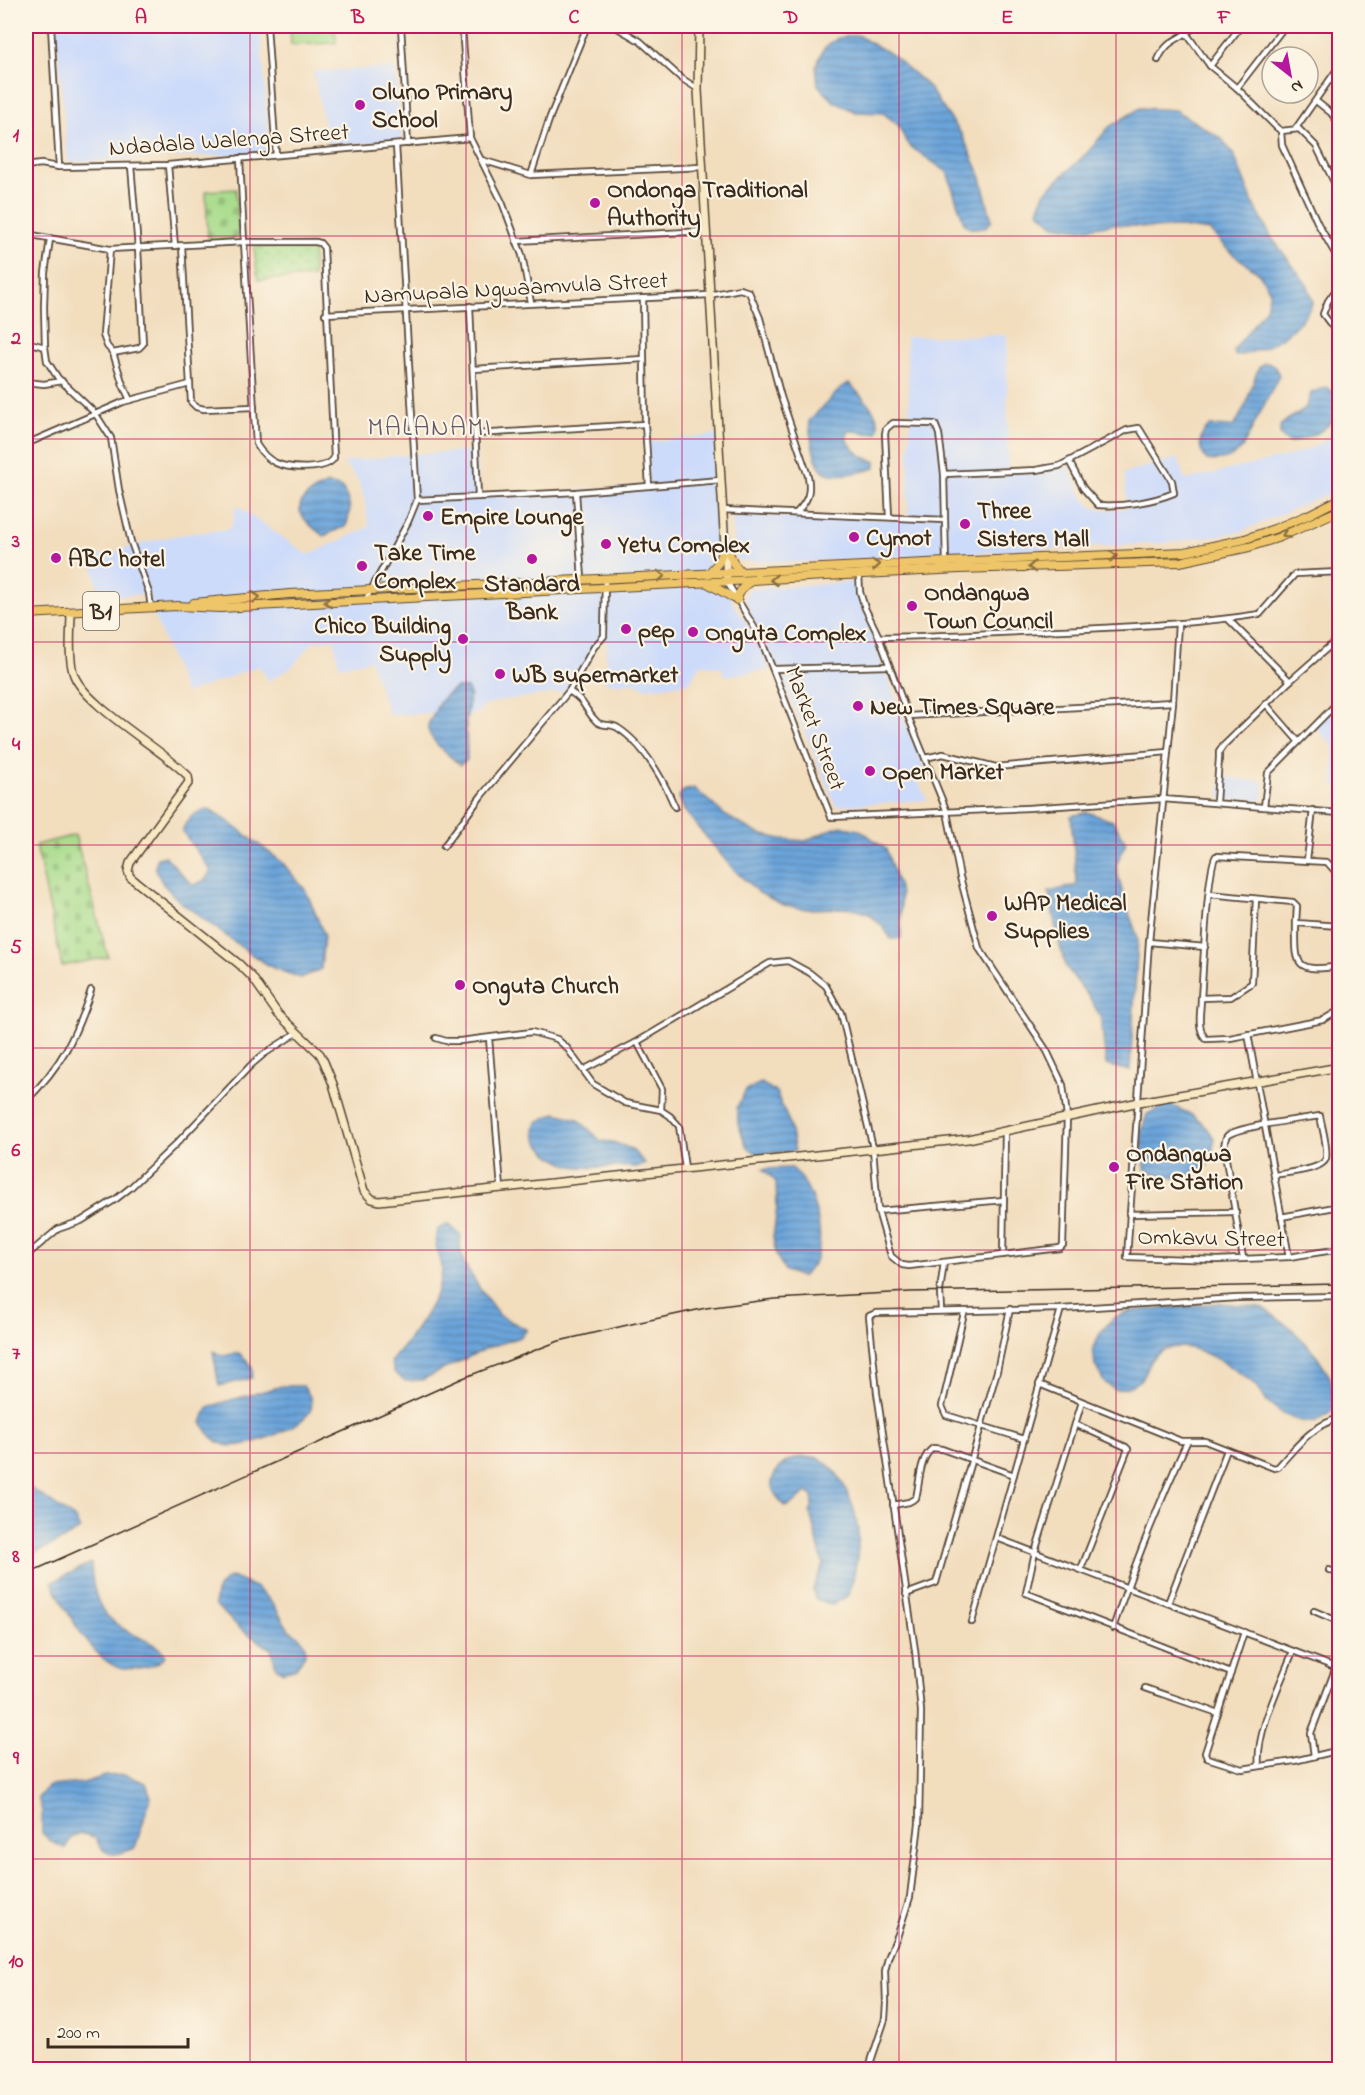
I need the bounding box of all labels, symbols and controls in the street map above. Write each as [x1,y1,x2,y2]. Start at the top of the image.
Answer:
text: A [135,4,147,33]
text: B [350,4,365,33]
text: C [569,4,580,33]
text: D [783,4,798,33]
text: E [1001,4,1013,33]
text: F [1217,4,1231,33]
north arrow [1260,45,1320,105]
text: N [1286,73,1308,99]
place label: Oluno Primary School [372,76,512,139]
marker: Oluno Primary School [353,98,367,112]
street label: Ndadala Walenga Street [108,116,350,167]
text: 1 [13,122,20,151]
place label: Ondonga Traditional Authority [607,174,808,238]
marker: Ondonga Traditional Authority [588,196,602,210]
street label: Namupala Ngwaamvula Street [363,264,669,315]
text: 2 [10,325,21,354]
district label: MALANAMI [368,410,492,448]
place label: Three Sisters Mall [977,495,1089,558]
place label: Empire Lounge [440,501,584,537]
marker: Empire Lounge [421,509,435,523]
marker: Three Sisters Mall [958,517,972,531]
place label: Cymot [866,522,933,558]
one-way arrow [1281,527,1292,539]
text: 3 [11,528,20,557]
place label: Yetu Complex [617,529,750,564]
marker: Cymot [847,530,861,544]
place label: Take Time Complex [374,537,477,600]
marker: Yetu Complex [599,537,613,551]
place label: ABC hotel [68,543,165,578]
one-way arrow [1109,549,1118,562]
marker: ABC hotel [49,551,63,565]
marker: Standard Bank [525,552,539,566]
marker: Take Time Complex [355,559,369,573]
one-way arrow [872,559,881,572]
one-way arrow [1028,561,1037,573]
place label: Standard Bank [484,568,580,631]
one-way arrow [656,570,665,583]
one-way arrow [770,573,779,586]
place label: Ondangwa Town Council [924,577,1053,640]
one-way arrow [252,591,261,604]
road number: B1 [83,592,119,630]
one-way arrow [323,595,332,608]
marker: Ondangwa Town Council [905,599,919,613]
place label: Chico Building Supply [314,610,451,674]
place label: pep [638,614,675,649]
place label: Onguta Complex [705,617,866,653]
marker: pep [619,622,633,636]
marker: Onguta Complex [686,625,700,639]
marker: Chico Building Supply [456,632,470,646]
place label: WB supermarket [512,659,679,694]
street label: Market Street [774,662,853,796]
marker: WB supermarket [493,667,507,681]
place label: New Times Square [870,691,1056,726]
marker: New Times Square [851,699,865,713]
text: 4 [12,731,21,760]
place label: Open Market [882,756,1005,791]
marker: Open Market [863,764,877,778]
place label: WAP Medical Supplies [1004,887,1127,950]
marker: WAP Medical Supplies [985,909,999,923]
text: 5 [10,934,22,963]
place label: Onguta Church [472,970,619,1006]
marker: Onguta Church [453,978,467,992]
text: 6 [12,1137,21,1166]
place label: Ondangwa Fire Station [1125,1138,1243,1201]
marker: Ondangwa Fire Station [1107,1160,1121,1174]
street label: Omkavu Street [1137,1221,1285,1258]
text: 7 [12,1340,21,1369]
text: 8 [11,1543,20,1572]
text: 9 [12,1745,20,1774]
text: 10 [9,1948,24,1977]
scale bar [48,2011,188,2049]
text: 200 m [57,2021,100,2047]

